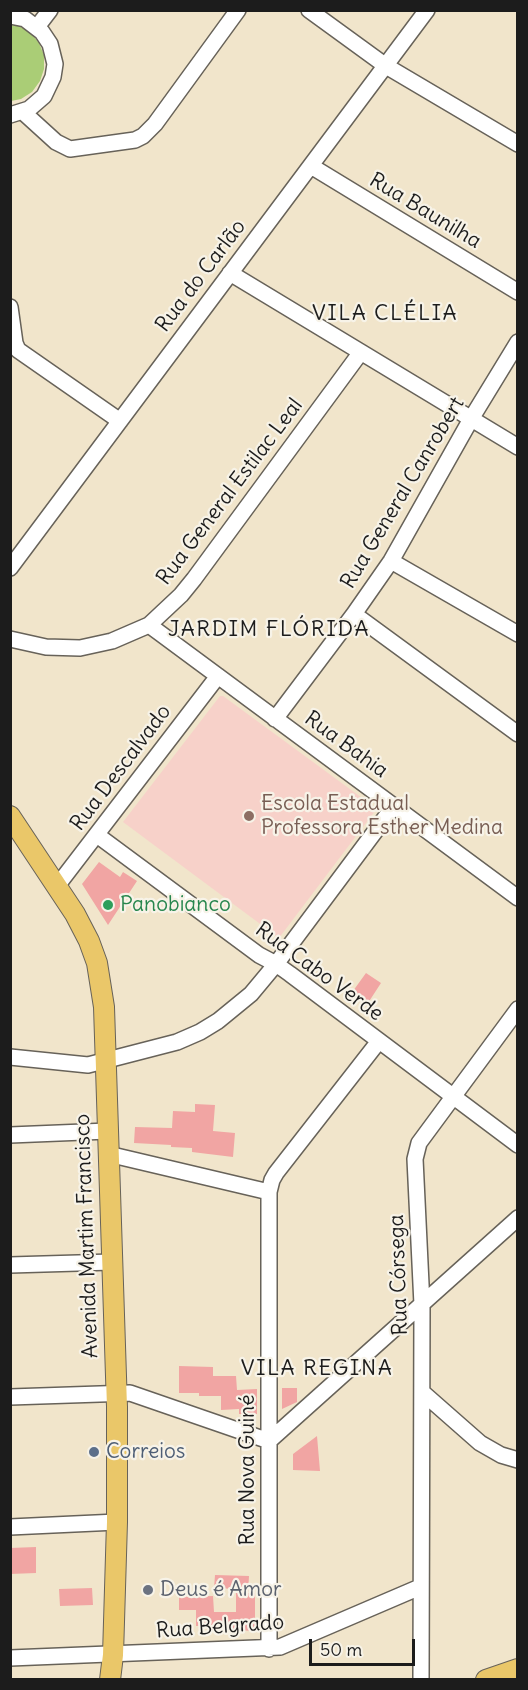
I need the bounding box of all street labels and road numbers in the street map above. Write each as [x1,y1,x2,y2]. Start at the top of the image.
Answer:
street label: Rua Baunilha [365,168,485,254]
street label: Rua do Carlão [151,215,251,337]
street label: Rua General Canrobert [336,393,470,593]
street label: Rua General Estilac Leal [152,394,308,590]
street label: Rua Descalvado [65,700,177,836]
street label: Rua Bahia [299,706,393,784]
street label: Rua Cabo Verde [250,917,388,1027]
street label: Avenida Martim Francisco [70,1113,104,1359]
street label: Rua Córsega [384,1214,414,1336]
street label: Rua Nova Guiné [235,1394,261,1546]
street label: Rua Belgrado [155,1610,285,1644]

